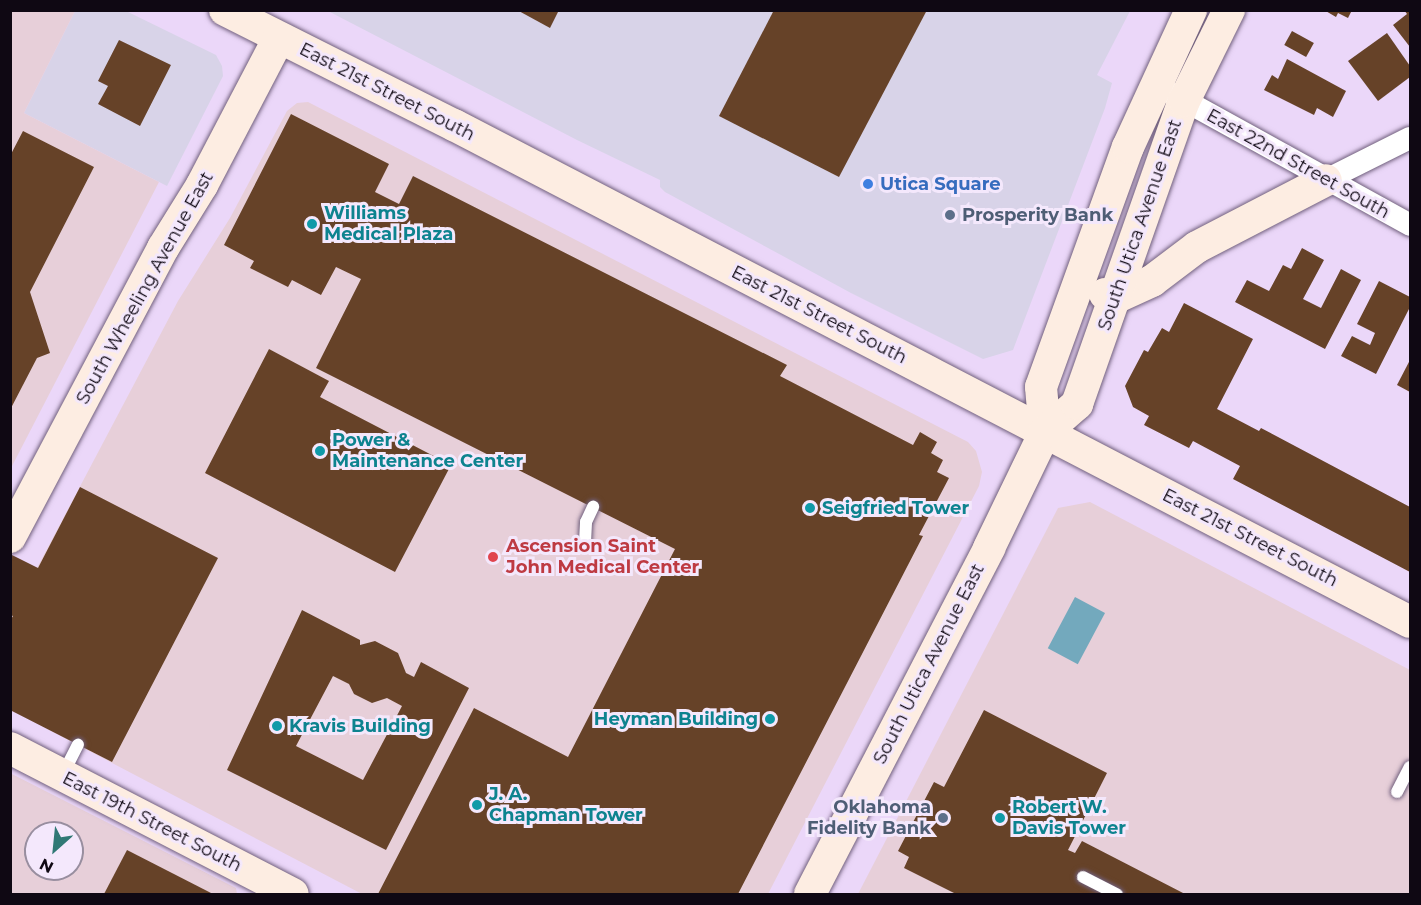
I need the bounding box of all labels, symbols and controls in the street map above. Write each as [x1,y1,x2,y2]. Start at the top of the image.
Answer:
street label: East 21st Street South [296,38,478,146]
street label: East 22nd Street South [1203,105,1393,223]
street label: South Utica Avenue East [1094,117,1186,333]
street label: South Wheeling Avenue East [72,168,218,408]
place label: Utica Square [880,173,1001,195]
marker: Utica Square [861,177,875,191]
place label: Williams Medical Plaza [324,203,453,246]
place label: Prosperity Bank [962,204,1113,226]
marker: Prosperity Bank [943,208,957,222]
marker: Williams Medical Plaza [305,217,319,231]
street label: East 21st Street South [728,261,910,369]
place label: Power & Maintenance Center [332,430,523,472]
marker: Power & Maintenance Center [313,444,327,458]
street label: East 21st Street South [1159,484,1341,592]
place label: Seigfried Tower [822,497,969,519]
marker: Seigfried Tower [803,501,817,515]
place label: Ascension Saint John Medical Center [506,536,699,578]
marker: Ascension Saint John Medical Center [484,548,502,566]
street label: South Utica Avenue East [869,560,989,768]
place label: Heyman Building [594,708,758,730]
marker: Heyman Building [763,712,777,726]
place label: Kravis Building [289,715,431,737]
marker: Kravis Building [270,719,284,733]
street label: East 19th Street South [59,767,245,877]
place label: J. A. Chapman Tower [489,784,643,826]
place label: Oklahoma Fidelity Bank [807,797,931,840]
place label: Robert W. Davis Tower [1012,797,1126,840]
marker: J. A. Chapman Tower [470,798,484,812]
marker: Oklahoma Fidelity Bank [936,811,950,825]
marker: Robert W. Davis Tower [993,811,1007,825]
north arrow [24,821,84,881]
text: N [36,854,57,877]

